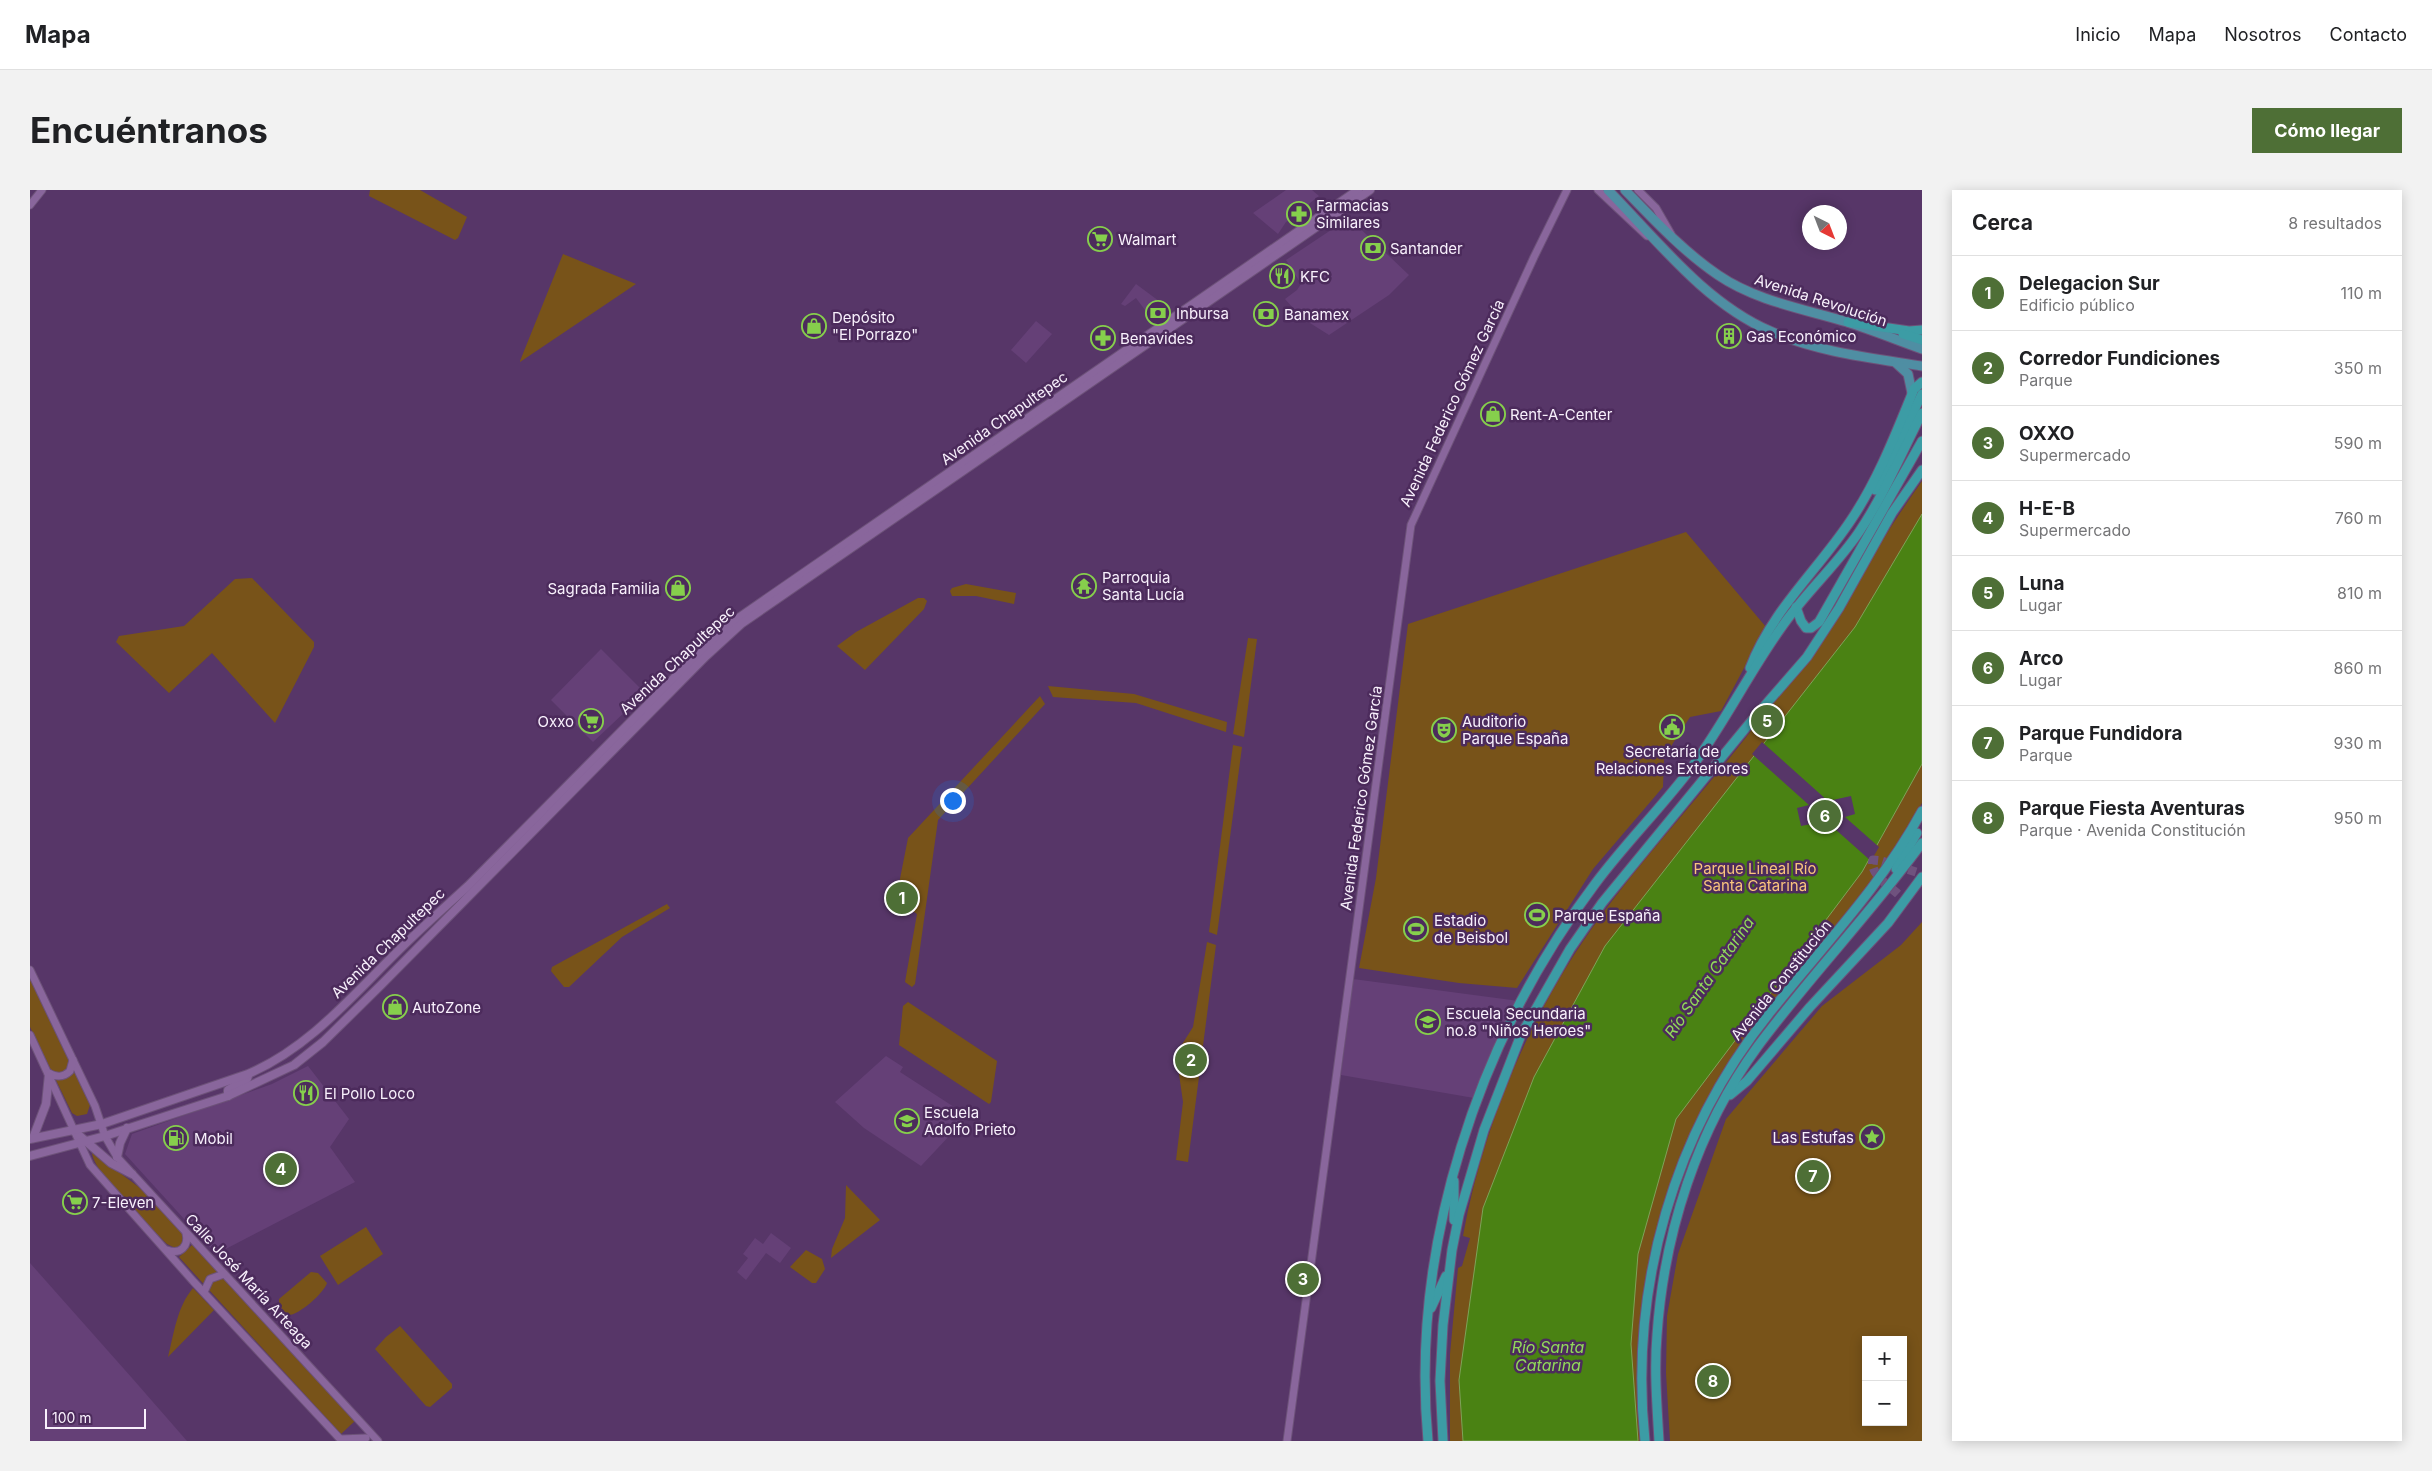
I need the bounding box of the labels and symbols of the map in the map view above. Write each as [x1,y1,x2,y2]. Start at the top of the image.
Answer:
place label: Farmacias Similares [1316,196,1389,232]
pharmacy icon: Farmacias Similares [1286,201,1312,227]
north arrow [1802,205,1847,250]
supermarket icon: Walmart [1087,226,1113,252]
place label: Walmart [1118,230,1177,249]
bank icon: Santander [1360,235,1386,261]
place label: Santander [1390,239,1463,258]
restaurant icon: KFC [1269,263,1295,289]
place label: KFC [1300,267,1330,286]
street label: Avenida Revolución [1752,270,1890,330]
street label: Avenida Federico Gómez García [1395,296,1509,510]
bank icon: Inbursa [1145,300,1171,326]
bank icon: Banamex [1253,301,1279,327]
place label: Inbursa [1176,304,1229,323]
place label: Banamex [1284,305,1349,324]
place label: Depósito "El Porrazo" [832,308,918,344]
shop icon: Depósito "El Porrazo" [801,313,827,339]
building icon: Gas Económico [1716,323,1742,349]
pharmacy icon: Benavides [1090,325,1116,351]
place label: Gas Económico [1746,327,1857,346]
place label: Benavides [1120,329,1194,348]
street label: Avenida Chapultepec [937,367,1071,469]
shop icon: Rent-A-Center [1480,401,1506,427]
place label: Rent-A-Center [1510,405,1613,424]
place label: Parroquia Santa Lucía [1102,568,1185,604]
temple icon: Parroquia Santa Lucía [1071,573,1097,599]
shop icon: Sagrada Familia [665,575,691,601]
place label: Sagrada Familia [547,579,660,598]
street label: Avenida Chapultepec [615,602,739,718]
street label: Avenida Federico Gómez García [1336,684,1386,912]
pin: 5 [1751,702,1783,740]
supermarket icon: Oxxo [578,708,604,734]
place label: Oxxo [537,712,574,731]
place label: Auditorio Parque España [1462,712,1568,748]
public building icon: Secretaría de Relaciones Exteriores [1659,714,1685,740]
theatre icon: Auditorio Parque España [1431,717,1457,743]
place label: Secretaría de Relaciones Exteriores [1596,742,1748,778]
your location [940,788,966,814]
pin: 6 [1809,797,1841,835]
park label: Parque Lineal Río Santa Catarina [1694,859,1816,895]
pin: 1 [886,879,918,917]
street label: Avenida Chapultepec [327,884,449,1002]
sports icon: Parque España [1524,902,1550,928]
place label: Parque España [1554,906,1660,925]
place label: Estadio de Beisbol [1434,911,1508,947]
water label: Río Santa Catarina [1660,913,1758,1041]
sports icon: Estadio de Beisbol [1403,916,1429,942]
street label: Avenida Constitución [1727,916,1835,1044]
shop icon: AutoZone [382,994,408,1020]
place label: AutoZone [412,998,481,1017]
place label: Escuela Secundaria no.8 "Niños Heroes" [1446,1004,1591,1040]
school or university icon: Escuela Secundaria no.8 "Niños Heroes" [1415,1009,1441,1035]
pin: 2 [1175,1041,1207,1079]
restaurant icon: El Pollo Loco [293,1080,319,1106]
place label: El Pollo Loco [324,1084,415,1103]
place label: Escuela Adolfo Prieto [924,1103,1016,1139]
school or university icon: Escuela Adolfo Prieto [894,1108,920,1134]
place icon: Las Estufas [1859,1124,1885,1150]
fuel station icon: Mobil [163,1125,189,1151]
place label: Las Estufas [1773,1128,1854,1147]
place label: Mobil [194,1129,233,1148]
pin: 4 [265,1150,297,1188]
pin: 7 [1797,1157,1829,1195]
supermarket icon: 7-Eleven [62,1189,88,1215]
place label: 7-Eleven [92,1193,154,1212]
street label: Calle José María Arteaga [181,1209,317,1353]
pin: 3 [1287,1260,1319,1298]
water label: Río Santa Catarina [1512,1337,1585,1375]
pin: 8 [1697,1362,1729,1400]
scale bar [45,1406,146,1429]

